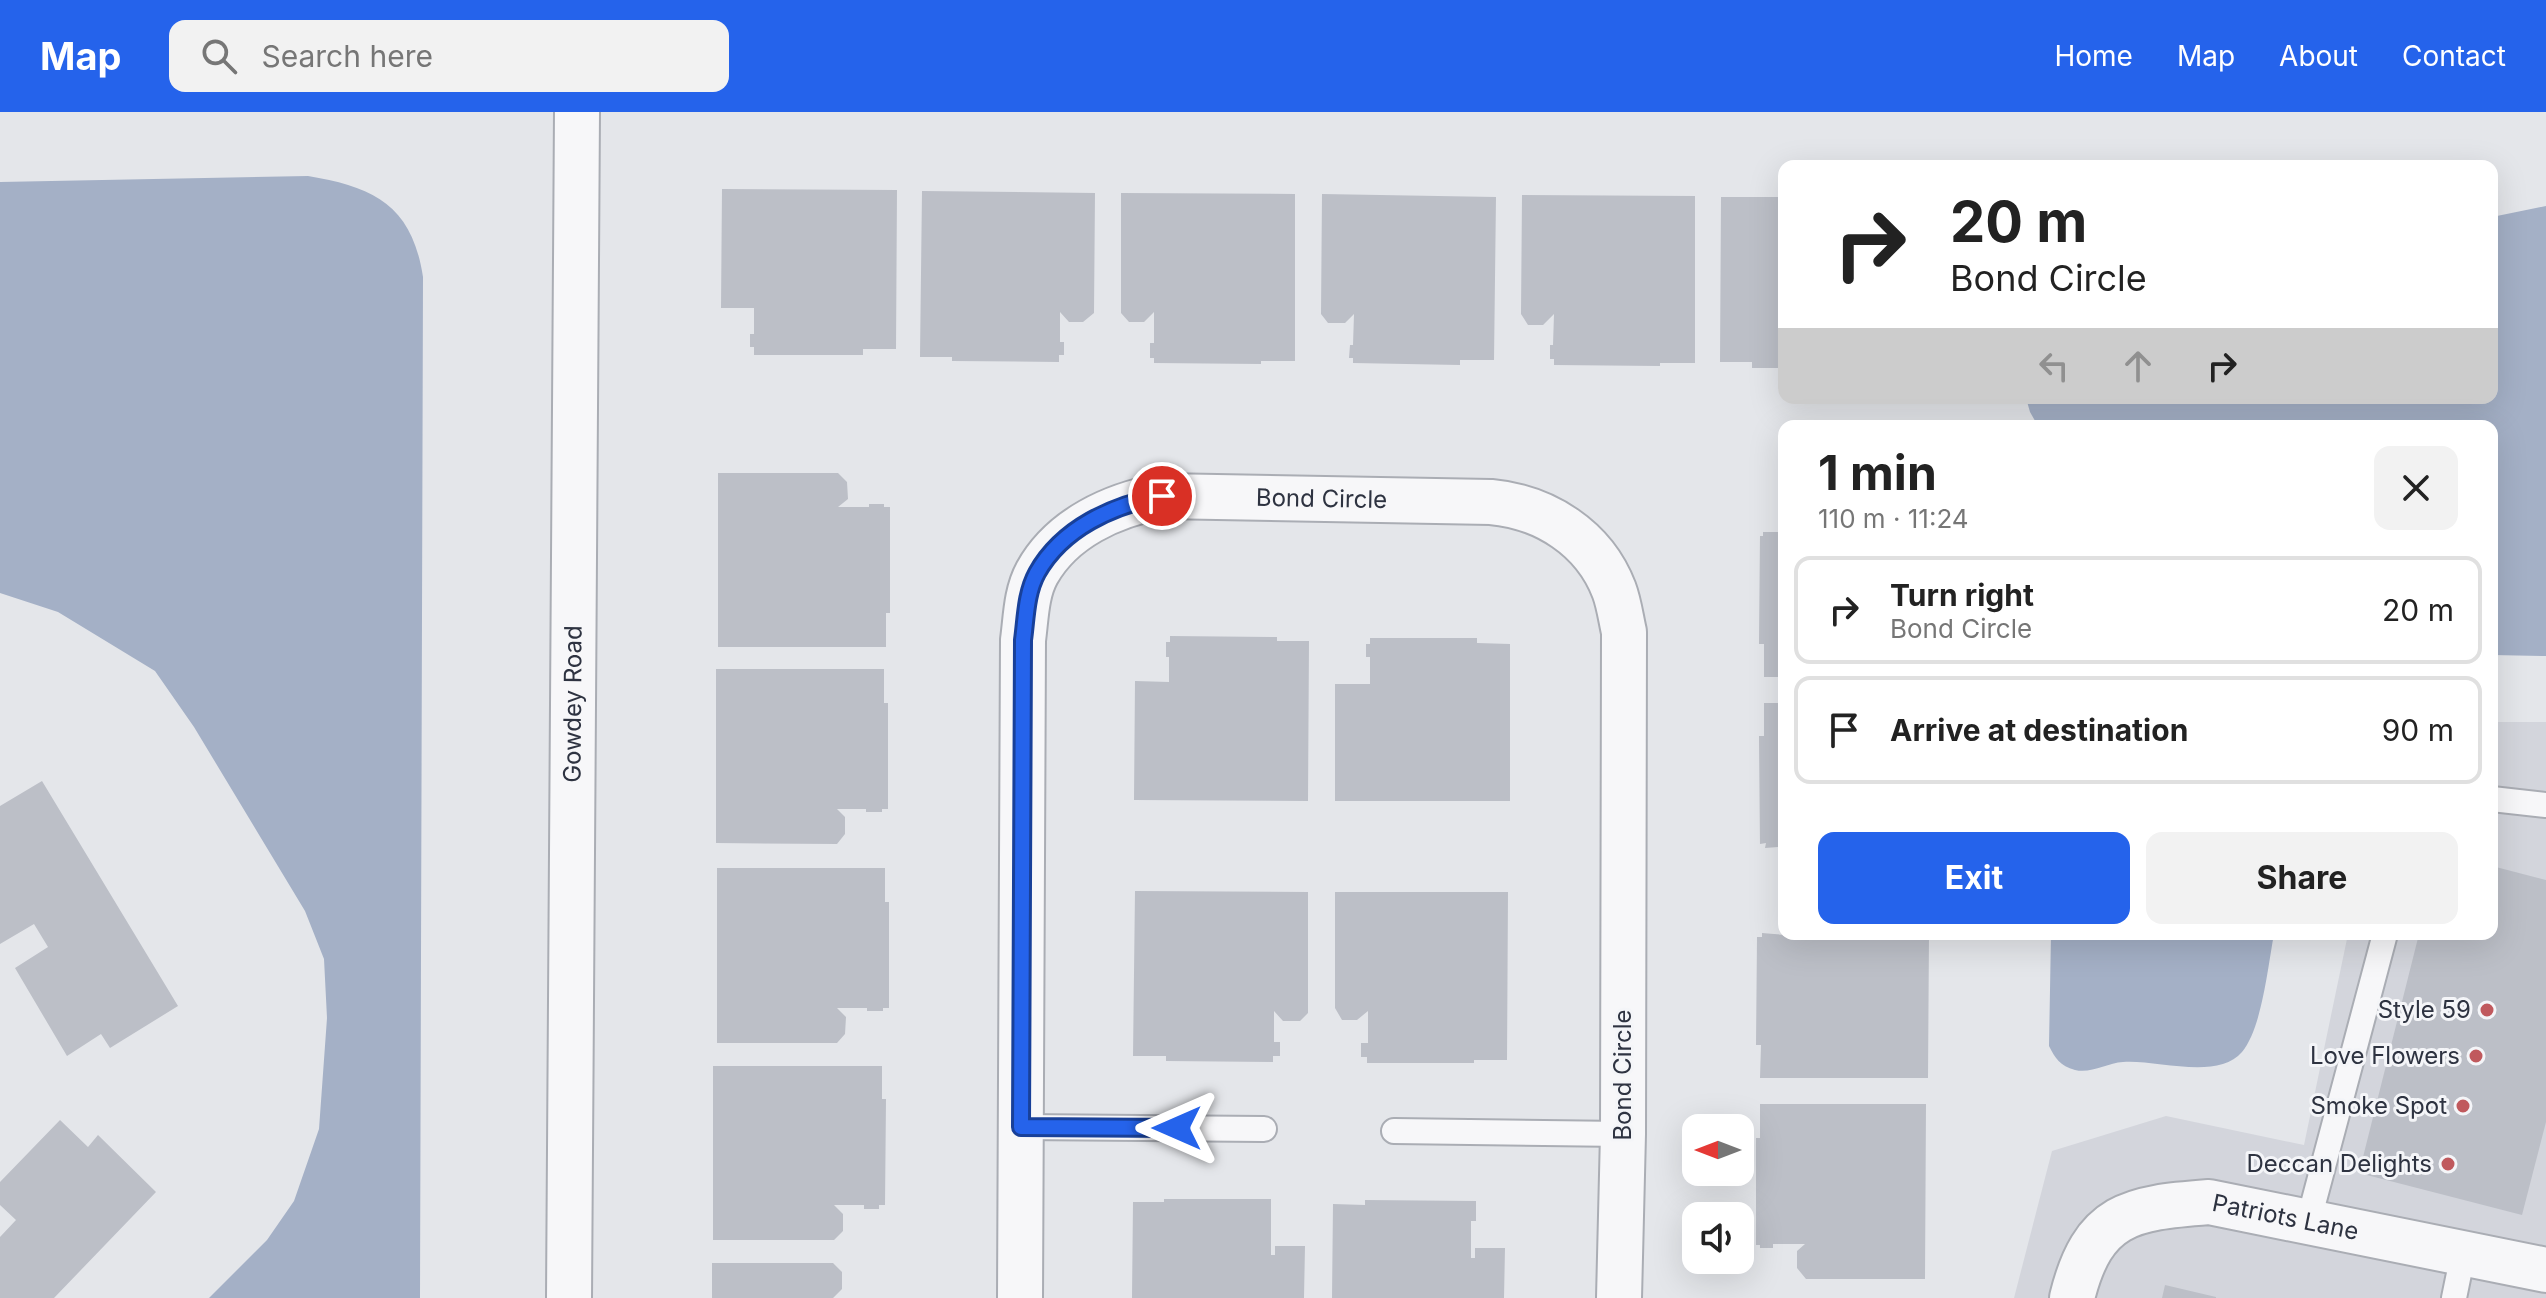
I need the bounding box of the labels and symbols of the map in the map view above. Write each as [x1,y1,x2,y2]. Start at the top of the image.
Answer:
pin [1128,462,1196,530]
street label: Bond Circle [1256,483,1387,514]
street label: Gowdey Road [557,625,588,783]
place label: Style 59 [2378,995,2471,1024]
marker: Style 59 [2478,1001,2496,1019]
street label: Bond Circle [1608,1009,1637,1141]
place label: Love Flowers [2310,1041,2460,1070]
marker: Love Flowers [2467,1047,2485,1065]
position arrow [1135,1086,1219,1170]
place label: Smoke Spot [2310,1091,2447,1120]
marker: Smoke Spot [2454,1097,2472,1115]
north arrow [1682,1114,1754,1186]
place label: Deccan Delights [2246,1149,2432,1178]
marker: Deccan Delights [2439,1155,2457,1173]
street label: Patriots Lane [2210,1188,2361,1246]

